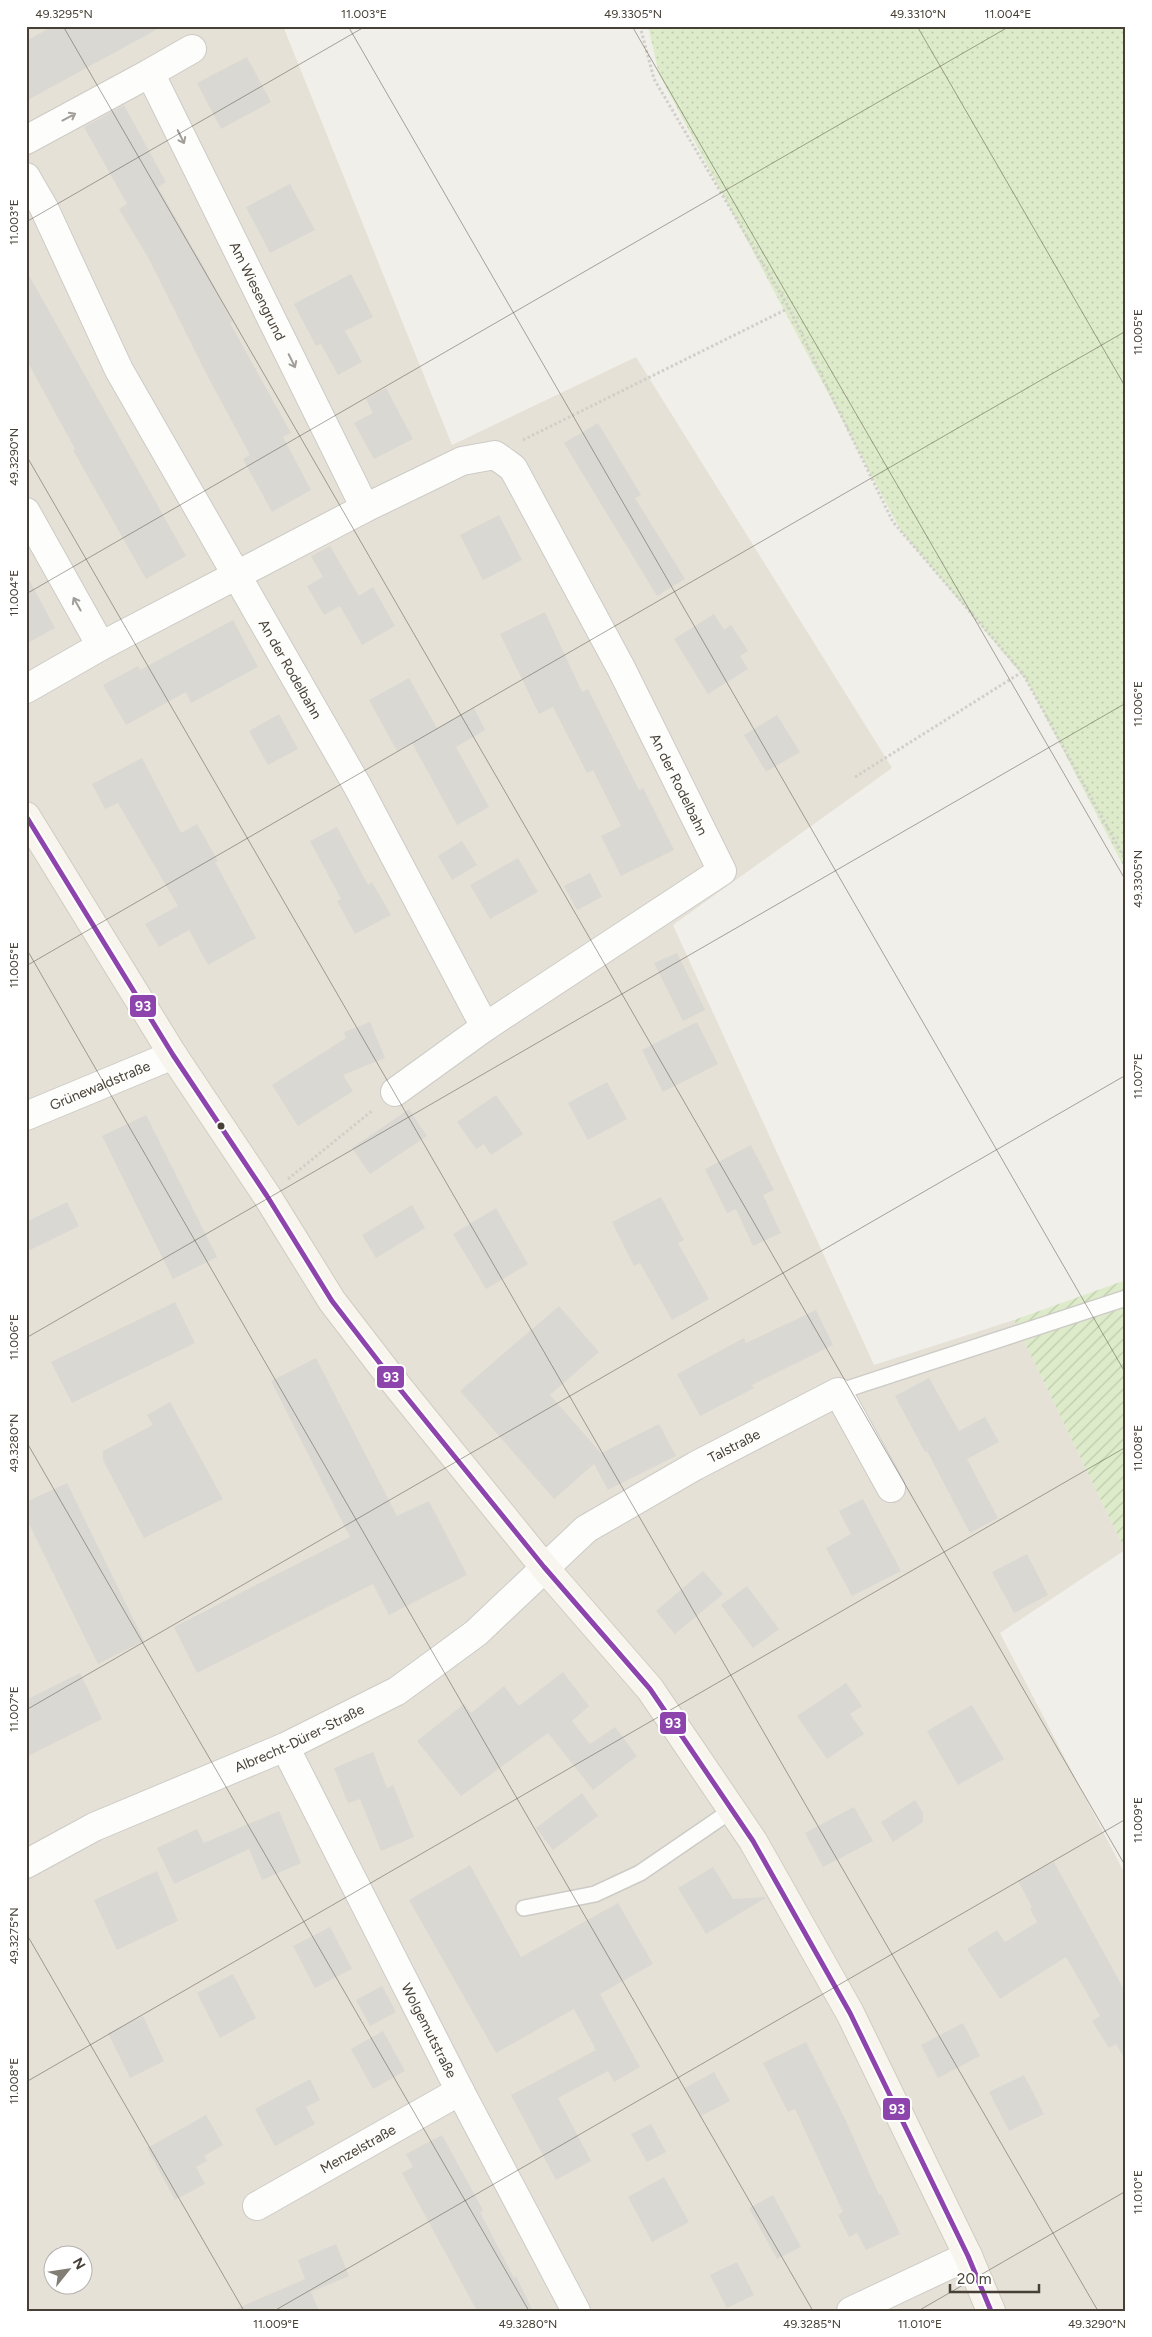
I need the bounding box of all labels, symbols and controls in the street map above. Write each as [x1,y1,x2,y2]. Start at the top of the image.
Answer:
text: 49.3295°N [35,7,93,21]
text: 11.003°E [341,7,387,21]
text: 49.3305°N [604,7,662,21]
text: 49.3310°N [890,7,946,21]
text: 11.004°E [985,7,1031,21]
one-way arrow [61,112,76,121]
one-way arrow [177,129,186,144]
text: 11.003°E [7,199,21,245]
street label: Am Wiesengrund [226,239,289,343]
text: 11.005°E [1131,309,1145,355]
one-way arrow [288,353,297,368]
text: 49.3290°N [7,428,21,486]
text: 11.004°E [7,570,21,616]
one-way arrow [72,596,82,611]
street label: An der Rodelbahn [255,617,325,722]
text: 11.006°E [1131,681,1145,727]
street label: An der Rodelbahn [646,731,711,838]
text: 49.3305°N [1131,850,1145,908]
text: 11.005°E [7,942,21,988]
line badge: 93 [129,994,157,1018]
text: 93 [135,998,151,1015]
text: 11.007°E [1131,1053,1145,1099]
street label: Grünewaldstraße [47,1057,153,1114]
unlabelled marker [216,1121,226,1131]
text: 11.006°E [7,1314,21,1360]
line badge: 93 [376,1365,405,1389]
text: 93 [383,1369,399,1386]
text: 49.3280°N [7,1414,21,1472]
text: 11.008°E [1131,1425,1145,1471]
street label: Talstraße [705,1426,764,1467]
text: 11.007°E [7,1686,21,1732]
street label: Albrecht-Dürer-Straße [232,1701,367,1776]
line badge: 93 [659,1711,687,1735]
text: 93 [665,1715,681,1732]
text: 11.009°E [1131,1797,1145,1843]
text: 49.3275°N [7,1907,21,1965]
street label: Wolgemutstraße [398,1980,460,2081]
text: 11.008°E [7,2058,21,2104]
line badge: 93 [882,2097,911,2121]
text: 93 [889,2101,905,2118]
street label: Menzelstraße [317,2121,399,2177]
text: 11.010°E [1131,2170,1145,2214]
north arrow [42,2244,92,2294]
text: N [69,2255,89,2273]
scale bar [950,2262,1038,2294]
text: 20 m [957,2270,991,2288]
text: 11.009°E [253,2317,299,2331]
text: 49.3280°N [499,2317,557,2331]
text: 49.3285°N [783,2317,841,2331]
text: 11.010°E [898,2317,942,2331]
text: 49.3290°N [1068,2317,1126,2331]

